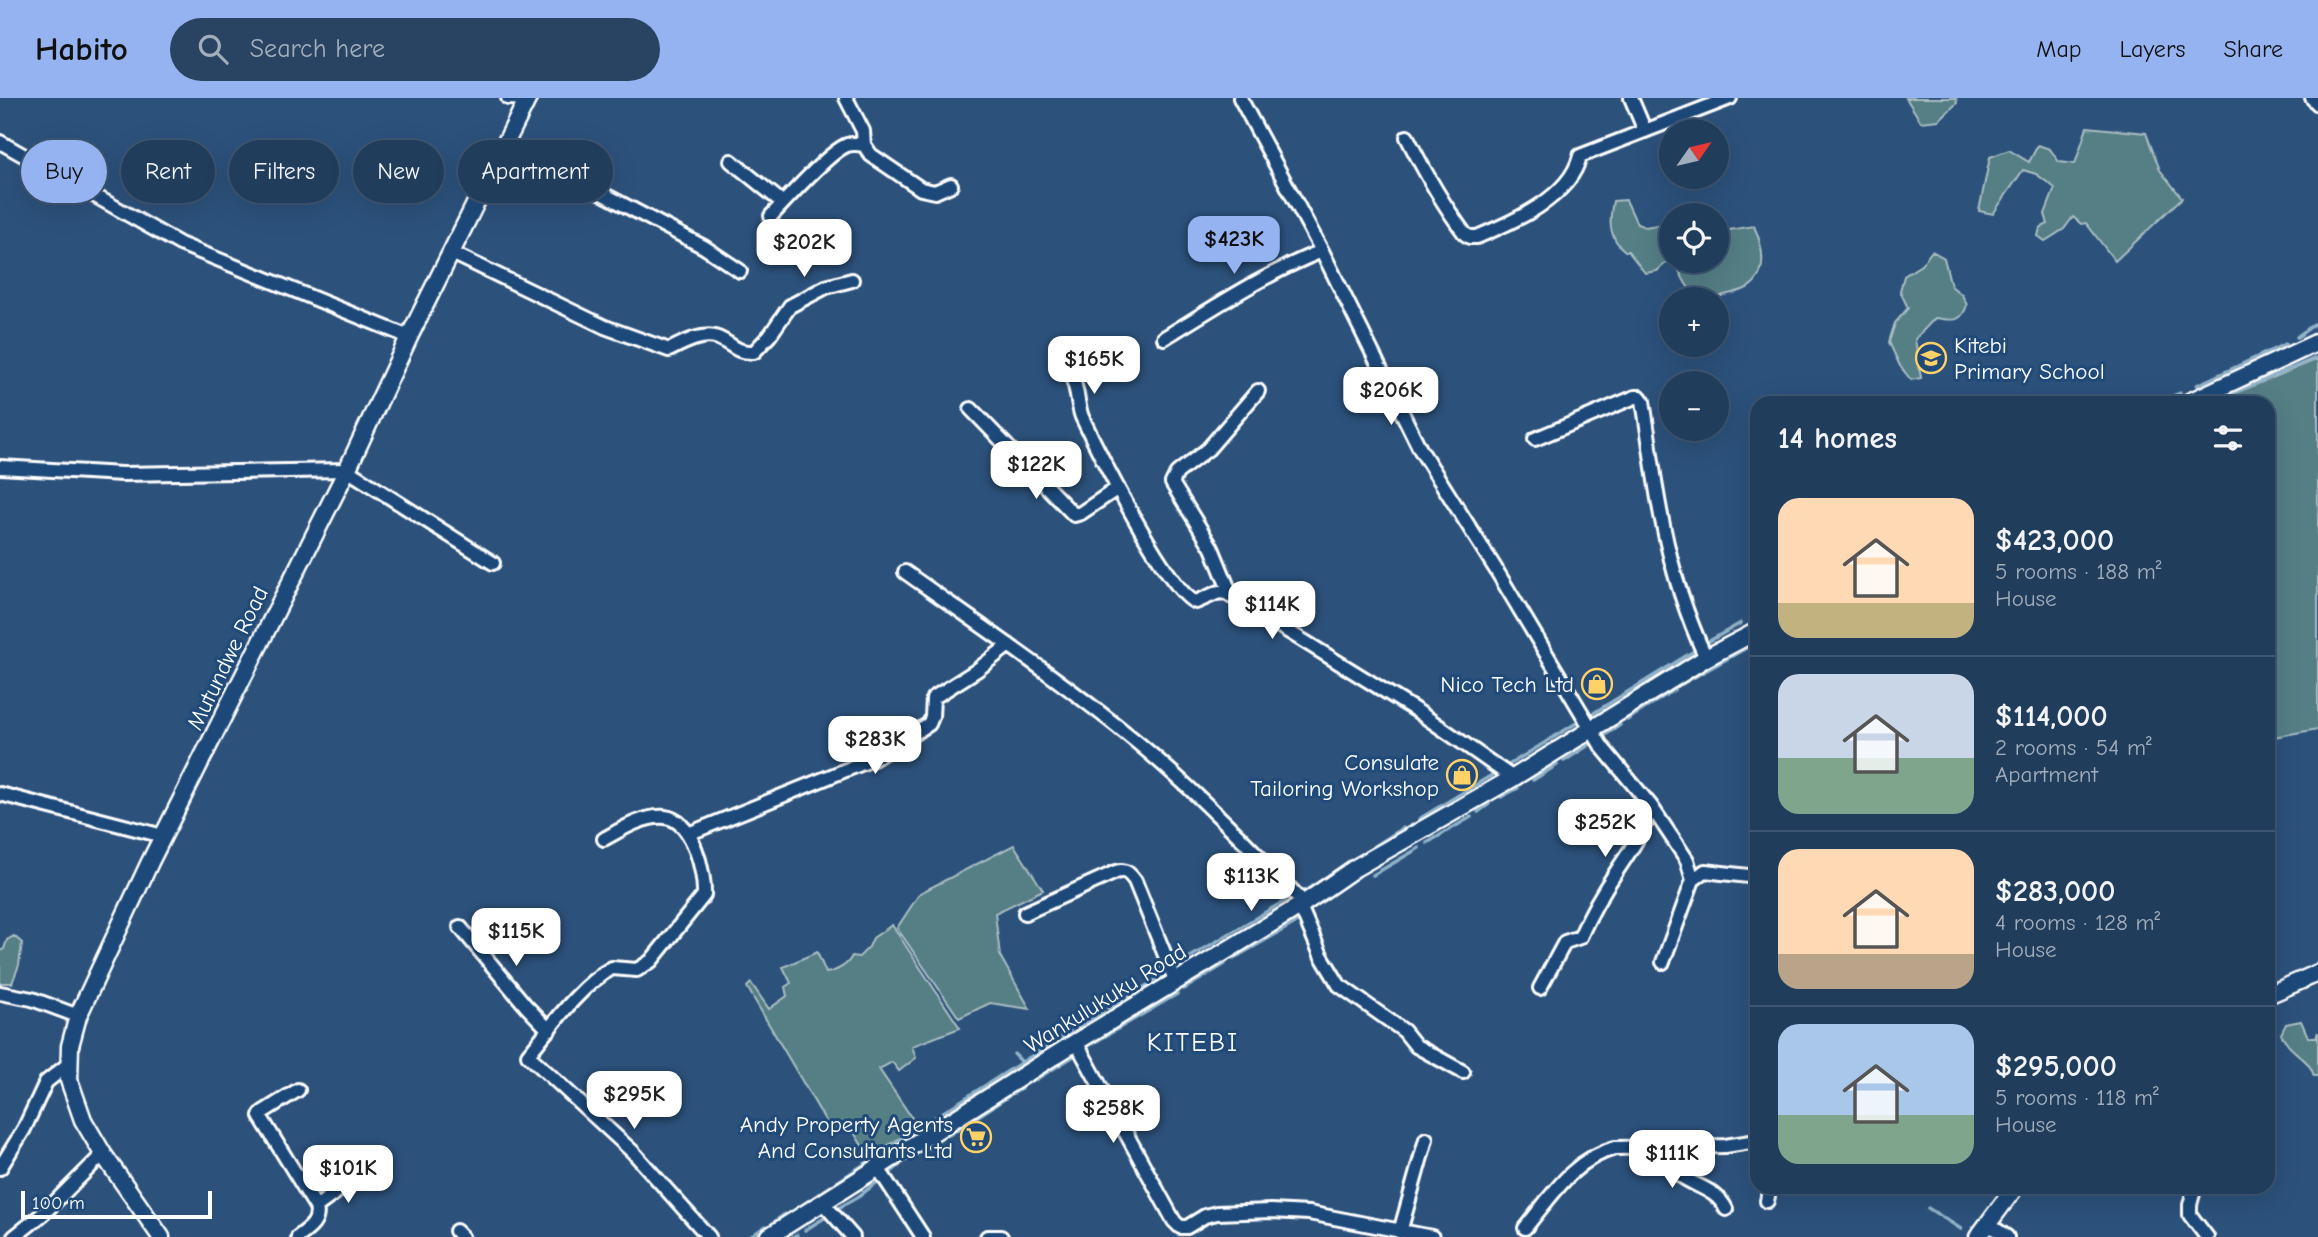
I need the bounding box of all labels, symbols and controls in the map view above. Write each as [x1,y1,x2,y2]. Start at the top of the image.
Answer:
search box [170,18,660,81]
text: Habito [35,30,128,68]
icon: search [194,30,232,68]
text: Search here [250,34,385,64]
text: Map [2036,35,2082,63]
text: Layers [2120,35,2185,63]
text: Share [2223,35,2283,63]
north arrow [1659,119,1729,189]
map controls [1659,119,1729,441]
chip: Buy [21,140,107,203]
chip: Rent [121,140,215,203]
chip: Filters [229,140,339,203]
chip: New [353,140,444,203]
chip: Apartment [458,140,613,203]
button: locate [1659,203,1729,273]
pin: $423K [1185,216,1283,276]
pin: $202K [755,220,853,279]
text: $423K [1204,225,1264,252]
text: $202K [773,228,835,255]
button: + [1659,287,1729,357]
place label: Kitebi Primary School [1954,332,2105,385]
pin: $165K [1045,336,1143,396]
school or university icon: Kitebi Primary School [1914,341,1948,375]
text: $165K [1064,345,1124,372]
pin: $206K [1342,368,1440,427]
button: − [1659,371,1729,441]
text: $206K [1359,376,1423,403]
icon: filters [2209,419,2247,457]
text: 14 homes [1778,421,1897,456]
pin: $122K [987,442,1085,501]
text: $122K [1007,450,1065,477]
text: $423,000 [1995,523,2114,558]
icon: home [1834,526,1918,610]
text: 5 rooms · 188 m² [1995,558,2161,585]
street label: Mutundwe Road [181,582,274,734]
pin: $114K [1223,582,1321,641]
text: House [1995,585,2057,612]
text: $114K [1244,590,1300,617]
shop icon: Nico Tech Ltd [1580,667,1614,701]
place label: Nico Tech Ltd [1440,671,1574,698]
text: $114,000 [1995,699,2108,734]
icon: home [1834,702,1918,786]
pin: $283K [826,716,924,776]
text: $283K [844,725,906,752]
text: 2 rooms · 54 m² [1995,734,2152,761]
place label: Consulate Tailoring Workshop [1250,749,1439,802]
shop icon: Consulate Tailoring Workshop [1445,758,1479,792]
text: Apartment [1995,761,2098,788]
pin: $252K [1556,800,1654,859]
text: $252K [1574,808,1636,835]
pin: $113K [1202,854,1300,913]
text: $113K [1223,862,1279,889]
text: $283,000 [1995,874,2115,909]
icon: home [1834,877,1918,961]
pin: $115K [467,908,565,968]
text: 4 rooms · 128 m² [1995,909,2160,936]
text: $115K [487,917,545,944]
text: House [1995,936,2057,963]
street label: Wankulukuku Road [1019,938,1191,1059]
district label: KITEBI [1147,1028,1239,1058]
text: $295,000 [1995,1049,2117,1084]
icon: home [1834,1052,1918,1136]
pin: $295K [585,1072,683,1131]
text: $295K [603,1080,665,1107]
text: 5 rooms · 118 m² [1995,1084,2159,1111]
pin: $258K [1064,1086,1162,1145]
text: $258K [1082,1094,1144,1121]
place label: Andy Property Agents And Consultants Ltd [740,1111,953,1164]
text: House [1995,1111,2057,1138]
supermarket icon: Andy Property Agents And Consultants Ltd [959,1120,993,1154]
pin: $111K [1623,1130,1721,1190]
text: $111K [1645,1139,1699,1166]
pin: $101K [299,1146,397,1205]
text: $101K [319,1154,377,1181]
scale bar [21,1188,212,1220]
text: 100 m [32,1192,85,1214]

